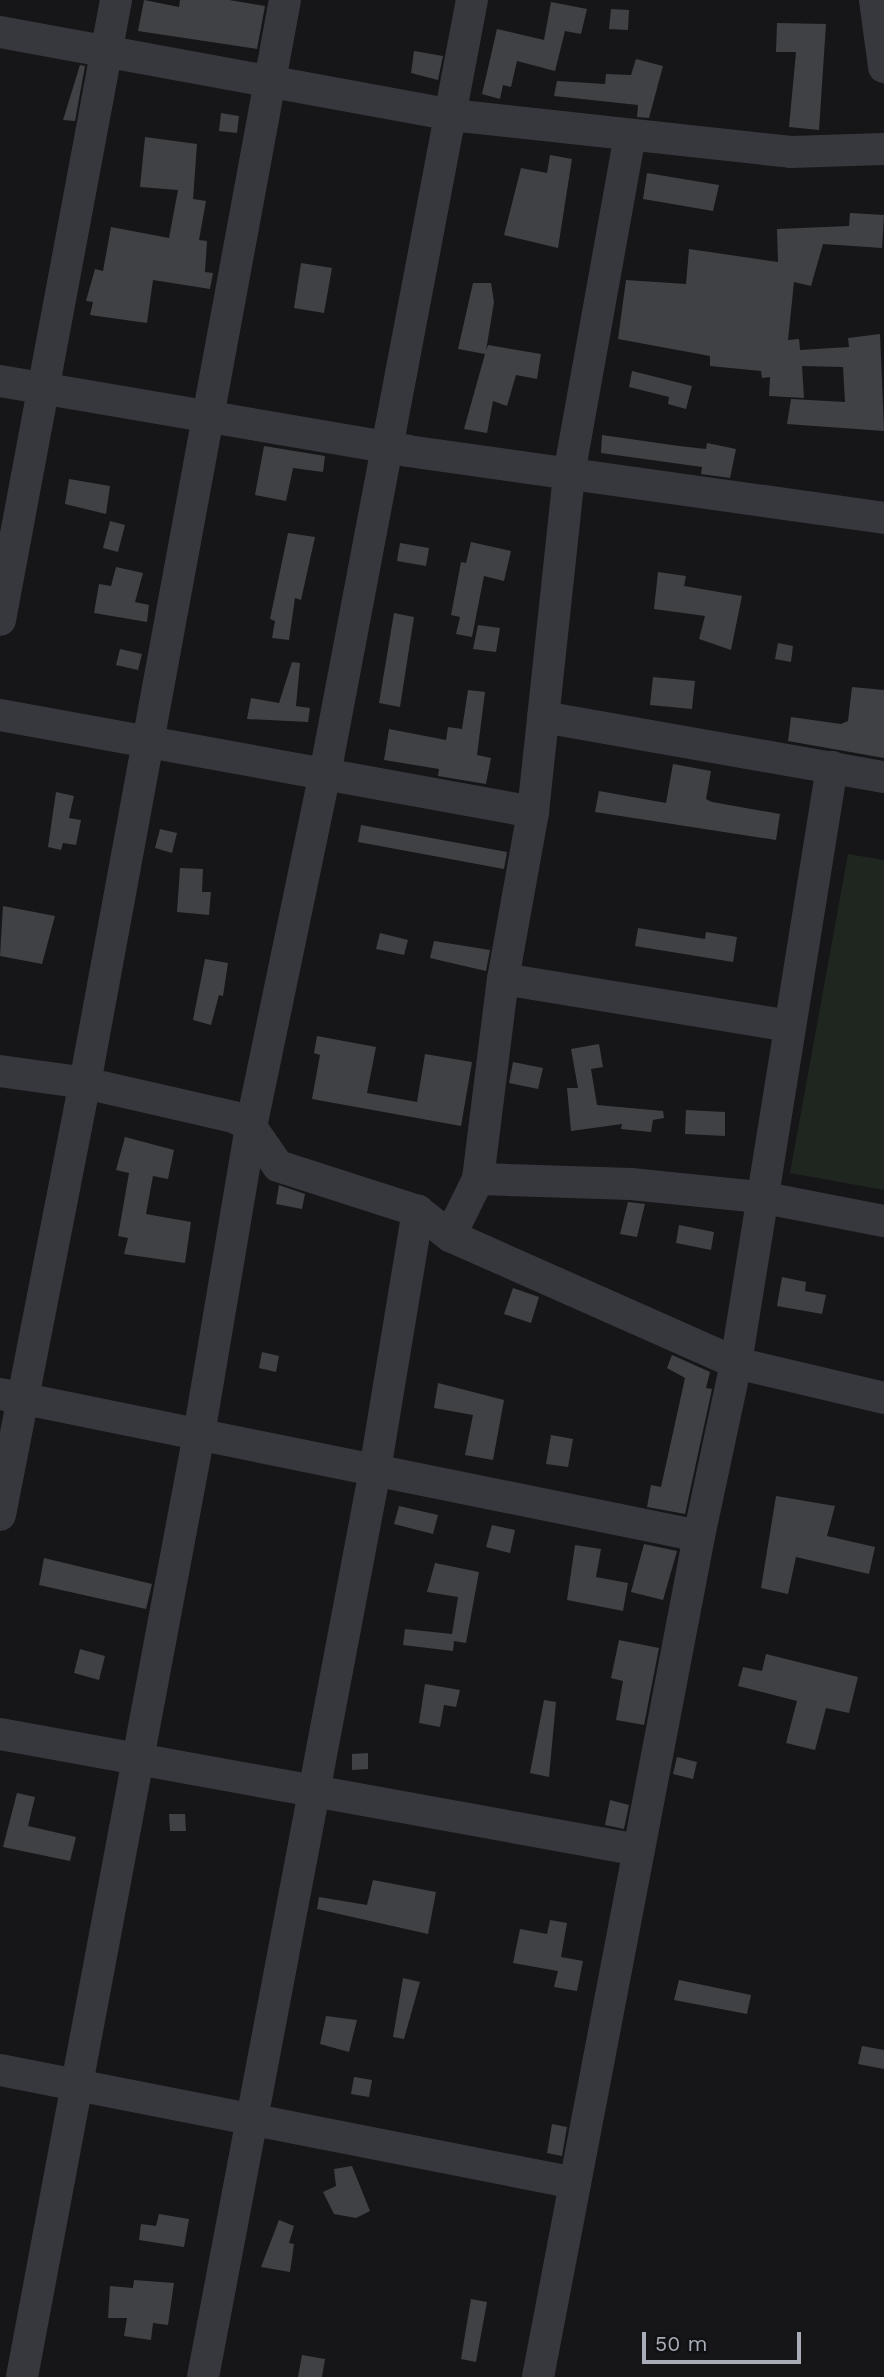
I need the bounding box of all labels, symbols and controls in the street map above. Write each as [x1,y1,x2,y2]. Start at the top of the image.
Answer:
scale bar [646,2318,805,2362]
text: 50 m [655,2331,707,2356]

